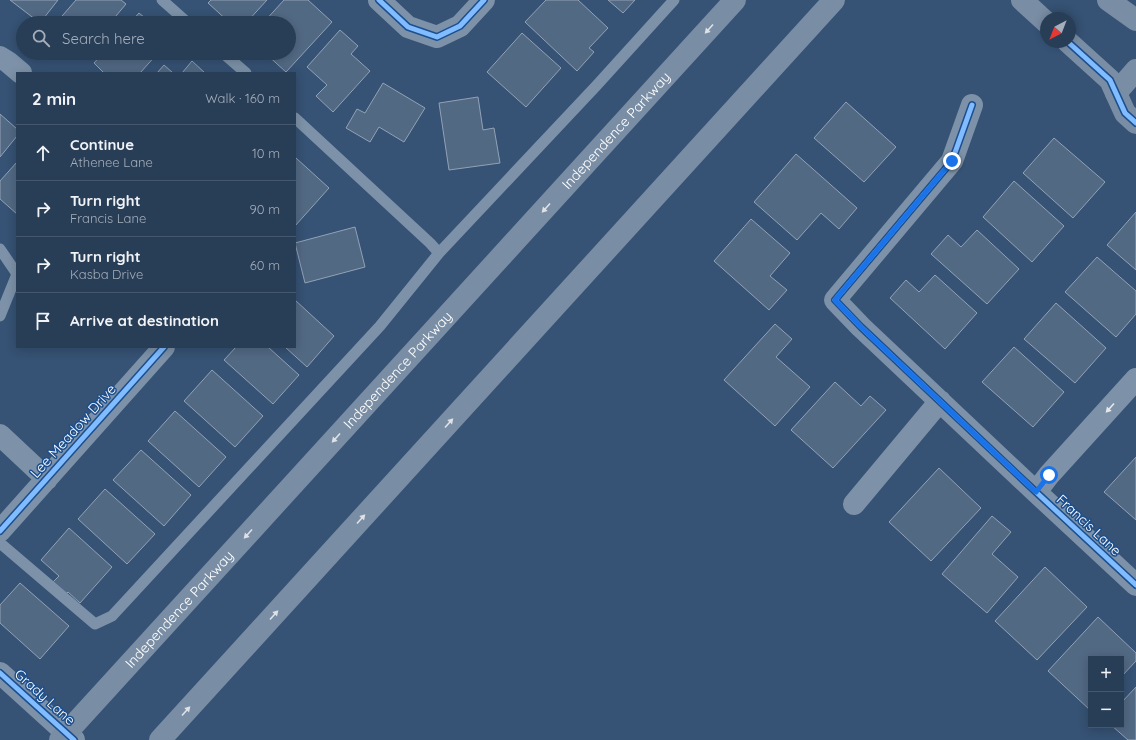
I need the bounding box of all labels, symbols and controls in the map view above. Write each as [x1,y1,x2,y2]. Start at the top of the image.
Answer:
north arrow [1040,12,1076,48]
search box [16,16,296,60]
one-way arrow [704,24,714,34]
icon: search [30,27,52,49]
text: Search here [62,29,145,48]
street label: Independence Parkway [558,68,674,193]
text: 2 min [32,88,76,109]
text: Walk · 160 m [205,90,280,106]
text: Continue [70,135,134,154]
icon: ahead [32,142,54,164]
text: 10 m [252,145,280,161]
route end [943,152,961,170]
text: Athenee Lane [70,154,153,170]
text: Turn right [70,191,141,210]
icon: right [32,198,54,220]
text: 90 m [250,201,280,217]
one-way arrow [542,203,551,212]
text: Francis Lane [70,210,146,226]
text: Turn right [70,247,141,266]
icon: right [32,254,54,276]
text: 60 m [250,257,280,273]
text: Kasba Drive [70,266,143,282]
street label: Independence Parkway [340,307,456,432]
icon: arrive [32,310,54,332]
text: Arrive at destination [70,311,219,330]
street label: Lee Meadow Drive [26,380,120,482]
one-way arrow [1105,403,1115,413]
one-way arrow [444,418,453,428]
one-way arrow [331,433,340,443]
route start [1040,466,1058,484]
street label: Francis Lane [1053,490,1125,560]
one-way arrow [356,514,366,524]
one-way arrow [243,529,253,539]
street label: Independence Parkway [121,547,237,672]
one-way arrow [269,610,278,620]
map controls [1088,656,1124,728]
button: + [1088,656,1124,692]
street label: Grady Lane [11,665,79,729]
button: − [1088,692,1124,728]
one-way arrow [181,706,191,716]

